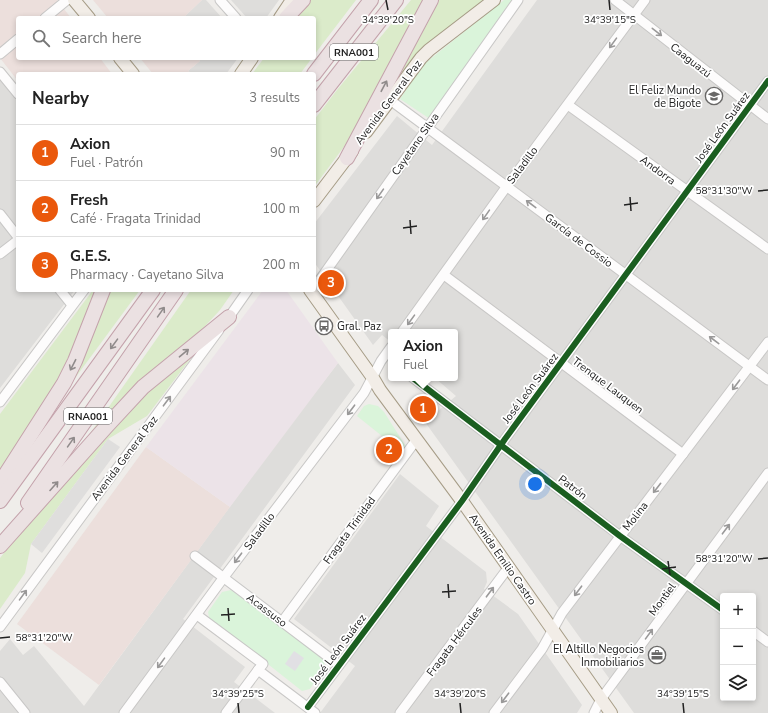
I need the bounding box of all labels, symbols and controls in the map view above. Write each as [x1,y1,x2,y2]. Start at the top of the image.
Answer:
text: 34°39'20"S [362,13,414,27]
text: 34°39'15"S [584,13,636,27]
search box [16,16,316,60]
icon: search [30,27,52,49]
text: Search here [62,28,142,48]
one-way arrow [652,28,663,37]
one-way arrow [609,37,618,48]
street label: Caaguazú [667,40,714,81]
road number: RNA001 [330,44,378,60]
street label: Avenida General Paz [352,57,425,148]
one-way arrow [381,80,389,92]
place label: El Feliz Mundo de Bigote [629,83,701,111]
school or university icon: El Feliz Mundo de Bigote [704,86,724,106]
text: Nearby [32,87,89,110]
text: 3 results [249,89,300,107]
street label: José León Suárez [691,89,753,167]
street label: Cayetano Silva [388,110,443,179]
text: Axion [70,134,110,154]
text: 1 [41,144,49,162]
text: 90 m [270,144,300,162]
street label: Saladillo [503,144,541,187]
street label: Andorra [637,152,679,188]
text: Fuel · Patrón [70,154,143,172]
text: 58°31'30"W [696,184,752,198]
one-way arrow [376,188,384,199]
text: Fresh [70,190,108,210]
text: 2 [41,200,49,218]
text: 100 m [262,200,300,218]
one-way arrow [526,200,537,209]
one-way arrow [482,209,490,220]
text: Café · Fragata Trinidad [70,210,201,228]
street label: García de Cossio [542,210,616,271]
text: G.E.S. [70,246,111,266]
text: 3 [41,256,49,274]
text: 200 m [262,256,300,274]
text: Pharmacy · Cayetano Silva [70,266,224,284]
pin: 3 [318,268,344,298]
one-way arrow [157,306,165,317]
one-way arrow [407,315,415,326]
bus stop icon: Gral. Paz [314,316,334,336]
place label: Gral. Paz [337,319,381,334]
popup [388,329,458,381]
text: Axion [403,336,443,356]
one-way arrow [709,336,720,344]
one-way arrow [110,339,118,350]
one-way arrow [178,349,189,358]
street label: José León Suárez [498,350,562,427]
street label: Trenque Lauquen [569,354,646,417]
text: Fuel [403,356,428,374]
one-way arrow [69,359,76,371]
one-way arrow [732,379,740,390]
pin: 1 [410,394,436,424]
one-way arrow [163,395,171,406]
one-way arrow [347,405,355,416]
road number: RNA001 [64,408,112,424]
street label: Avenida General Paz [88,413,161,504]
pin: 2 [376,435,402,465]
one-way arrow [67,436,75,447]
street label: Patrón [555,472,590,503]
your location [525,474,545,494]
one-way arrow [49,480,58,491]
one-way arrow [653,482,661,493]
street label: Fragata Trinidad [320,493,379,567]
street label: Molina [619,498,652,534]
street label: Saladillo [240,510,278,553]
street label: Avenida Emilio Castro [465,511,540,608]
one-way arrow [722,524,730,535]
text: 58°31'20"W [696,552,752,566]
one-way arrow [234,553,243,564]
street label: Montiel [645,579,680,619]
one-way arrow [574,586,582,597]
one-way arrow [486,587,494,598]
one-way arrow [19,590,27,601]
street label: Acassuso [243,590,290,631]
map controls [720,593,756,701]
button: + [720,593,756,629]
street label: Fragata Hércules [423,603,486,679]
street label: José León Suárez [306,611,370,688]
one-way arrow [645,628,653,639]
button: − [720,629,756,665]
text: 58°31'20"W [16,631,72,645]
place label: El Altillo Negocios Inmobiliarios [553,642,644,670]
office icon: El Altillo Negocios Inmobiliarios [647,645,667,665]
one-way arrow [157,658,165,669]
button: layers [720,665,756,701]
text: 34°39'25"S [212,687,264,701]
text: 34°39'20"S [434,687,486,701]
text: 34°39'15"S [657,687,709,701]
one-way arrow [501,693,509,704]

